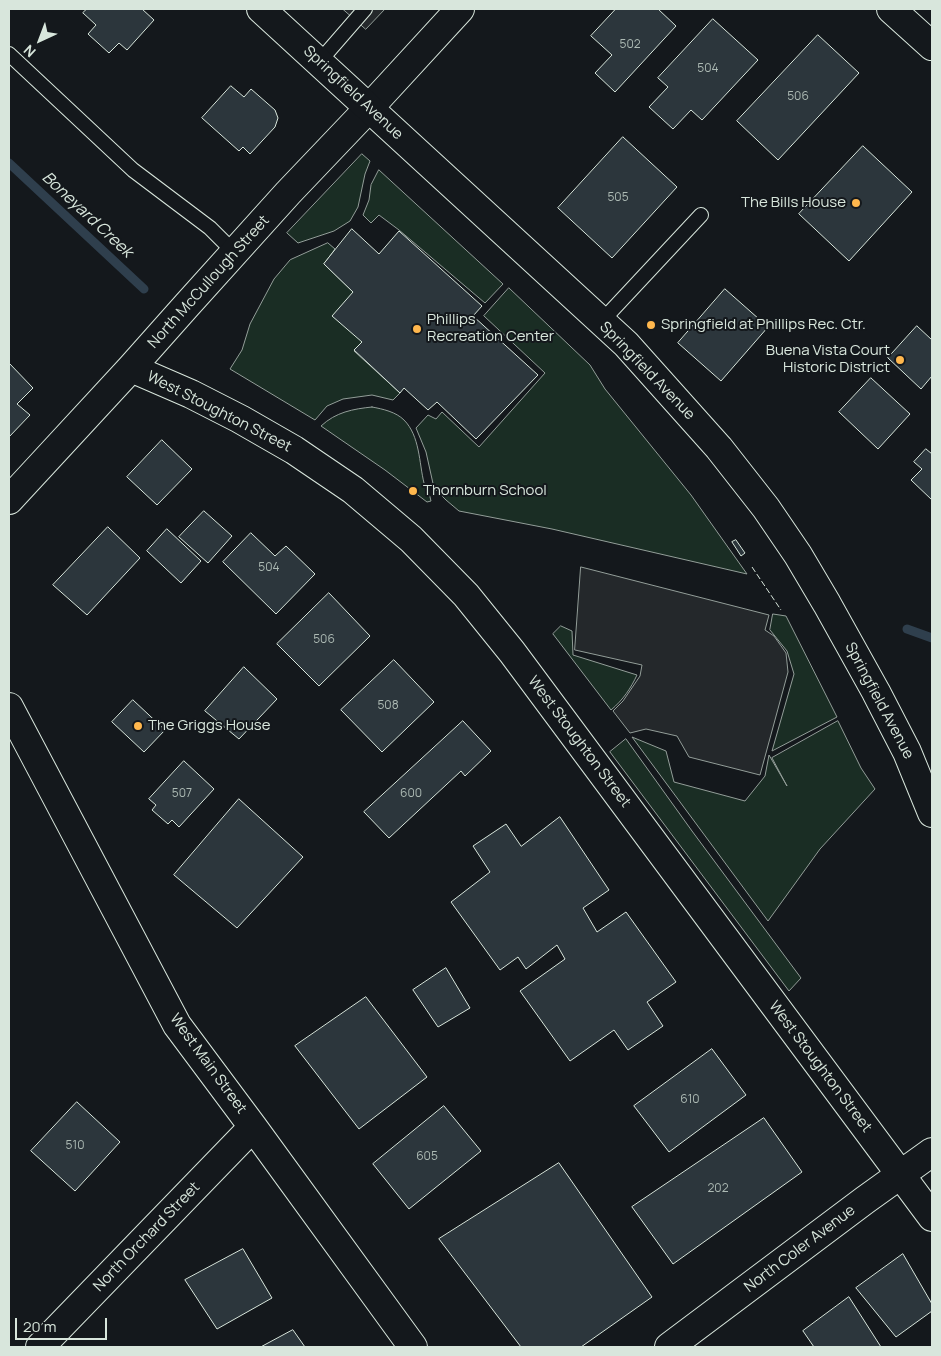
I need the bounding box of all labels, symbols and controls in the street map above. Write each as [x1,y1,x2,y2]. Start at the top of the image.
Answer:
north arrow [15,15,65,65]
house number: 502 [619,38,641,52]
text: N [19,41,40,62]
street label: Springfield Avenue [300,42,406,144]
house number: 504 [697,62,719,76]
house number: 506 [787,90,809,104]
water label: Boneyard Creek [38,168,136,262]
house number: 505 [607,191,629,205]
place label: The Bills House [741,194,846,212]
marker: The Bills House [850,197,862,209]
street label: North McCullough Street [145,212,273,352]
place label: Phillips Recreation Center [427,311,554,346]
place label: Springfield at Phillips Rec. Ctr. [661,316,866,334]
street label: Springfield Avenue [596,318,698,424]
marker: Springfield at Phillips Rec. Ctr. [645,319,657,331]
marker: Phillips Recreation Center [411,323,423,335]
place label: Buena Vista Court Historic District [766,342,890,377]
marker: Buena Vista Court Historic District [894,354,906,366]
street label: West Stoughton Street [144,368,294,456]
place label: Thornburn School [423,482,547,500]
marker: Thornburn School [407,485,419,497]
house number: 504 [258,561,280,575]
house number: 506 [313,633,335,647]
street label: Springfield Avenue [841,640,917,762]
street label: West Stoughton Street [524,673,634,811]
house number: 508 [377,699,399,713]
place label: The Griggs House [148,717,270,735]
marker: The Griggs House [132,720,144,732]
house number: 507 [172,787,192,801]
house number: 600 [400,787,422,801]
street label: West Stoughton Street [765,998,875,1136]
street label: West Main Street [166,1010,250,1118]
house number: 610 [680,1093,700,1107]
house number: 510 [66,1139,84,1153]
house number: 605 [416,1150,438,1164]
street label: North Orchard Street [90,1178,204,1296]
house number: 202 [708,1182,728,1196]
street label: North Coler Avenue [741,1201,859,1297]
scale bar [18,1308,110,1340]
text: 20 m [23,1316,56,1337]

